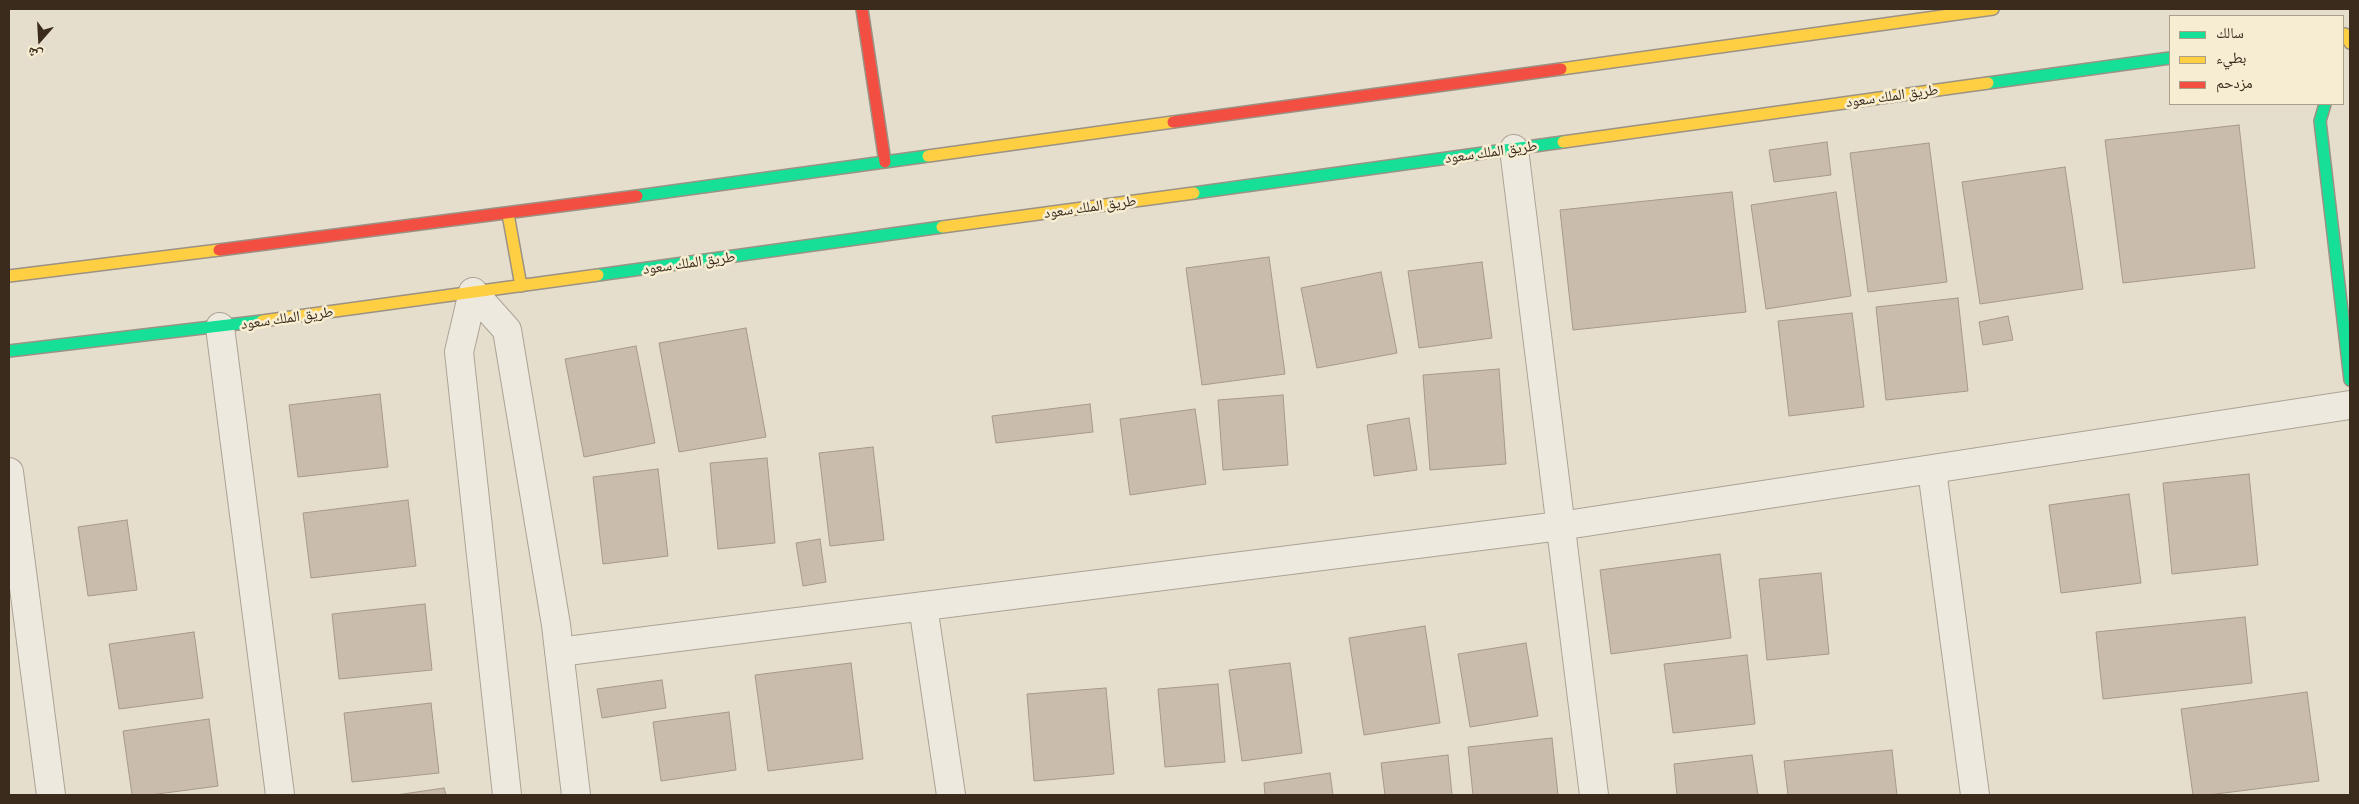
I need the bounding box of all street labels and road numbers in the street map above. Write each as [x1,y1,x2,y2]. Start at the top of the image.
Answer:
street label: طريق الملك سعود [1845,81,1939,111]
street label: طريق الملك سعود [1444,137,1538,167]
street label: طريق الملك سعود [1043,192,1137,222]
street label: طريق الملك سعود [642,248,736,278]
street label: طريق الملك سعود [240,303,334,333]

